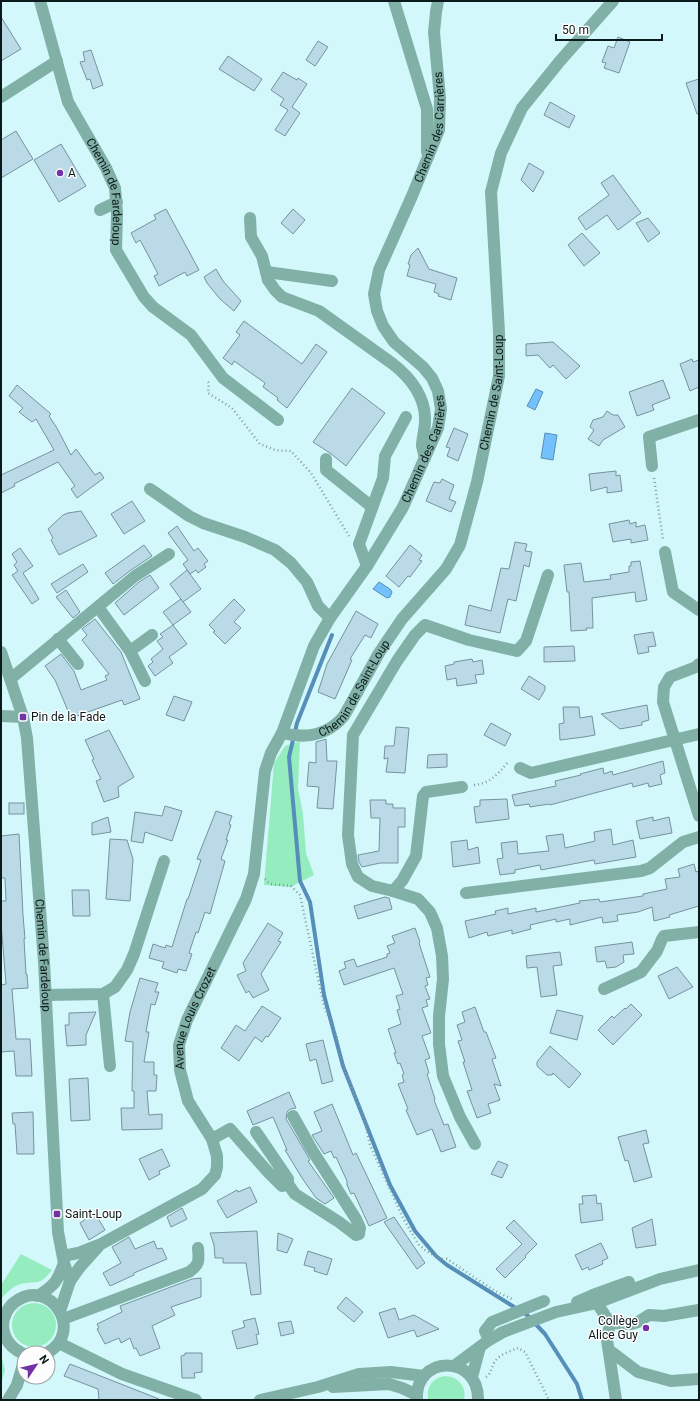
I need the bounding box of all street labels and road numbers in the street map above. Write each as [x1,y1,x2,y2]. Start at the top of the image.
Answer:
street label: Chemin des Carrières [411,71,447,185]
street label: Chemin de Fardeloup [83,135,124,246]
street label: Chemin de Saint-Loup [477,334,506,452]
street label: Chemin des Carrières [399,394,448,505]
street label: Chemin de Saint-Loup [316,637,393,740]
street label: Chemin de Fardeloup [32,898,54,1013]
street label: Avenue Louis Crozet [172,965,219,1070]

